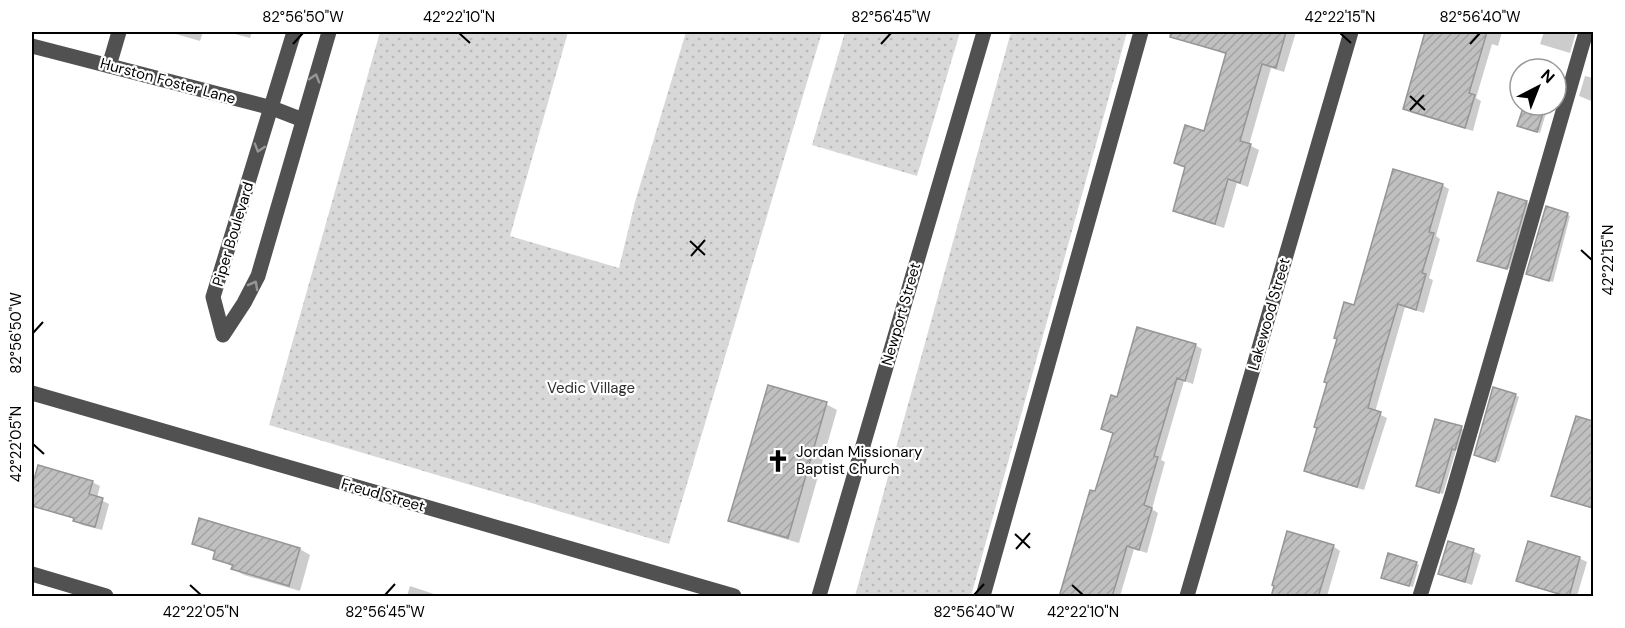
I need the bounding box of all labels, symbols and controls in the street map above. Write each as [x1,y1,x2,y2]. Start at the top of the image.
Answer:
text: 82°56'50"W [262,7,344,27]
text: 42°22'10"N [423,7,495,27]
text: 82°56'45"W [851,7,931,27]
text: 42°22'15"N [1305,7,1375,27]
text: 82°56'40"W [1439,7,1521,27]
street label: Hurston Foster Lane [98,53,238,109]
north arrow [1508,57,1568,117]
text: N [1536,65,1559,88]
one-way arrow [308,73,320,84]
one-way arrow [254,142,266,153]
street label: Piper Boulevard [208,179,258,289]
text: 42°22'15"N [1598,225,1618,295]
street label: Lakewood Street [1243,255,1295,373]
street label: Newport Street [877,260,925,368]
one-way arrow [247,281,258,291]
text: 82°56'50"W [6,292,26,374]
park label: Vedic Village [547,378,635,398]
text: 42°22'05"N [6,406,26,482]
place label: Jordan Missionary Baptist Church [796,442,923,479]
church icon: Jordan Missionary Baptist Church [765,448,791,474]
street label: Freud Street [339,473,427,517]
text: 42°22'05"N [163,602,239,622]
text: 82°56'45"W [345,602,425,622]
text: 82°56'40"W [933,602,1015,622]
text: 42°22'10"N [1047,602,1119,622]

